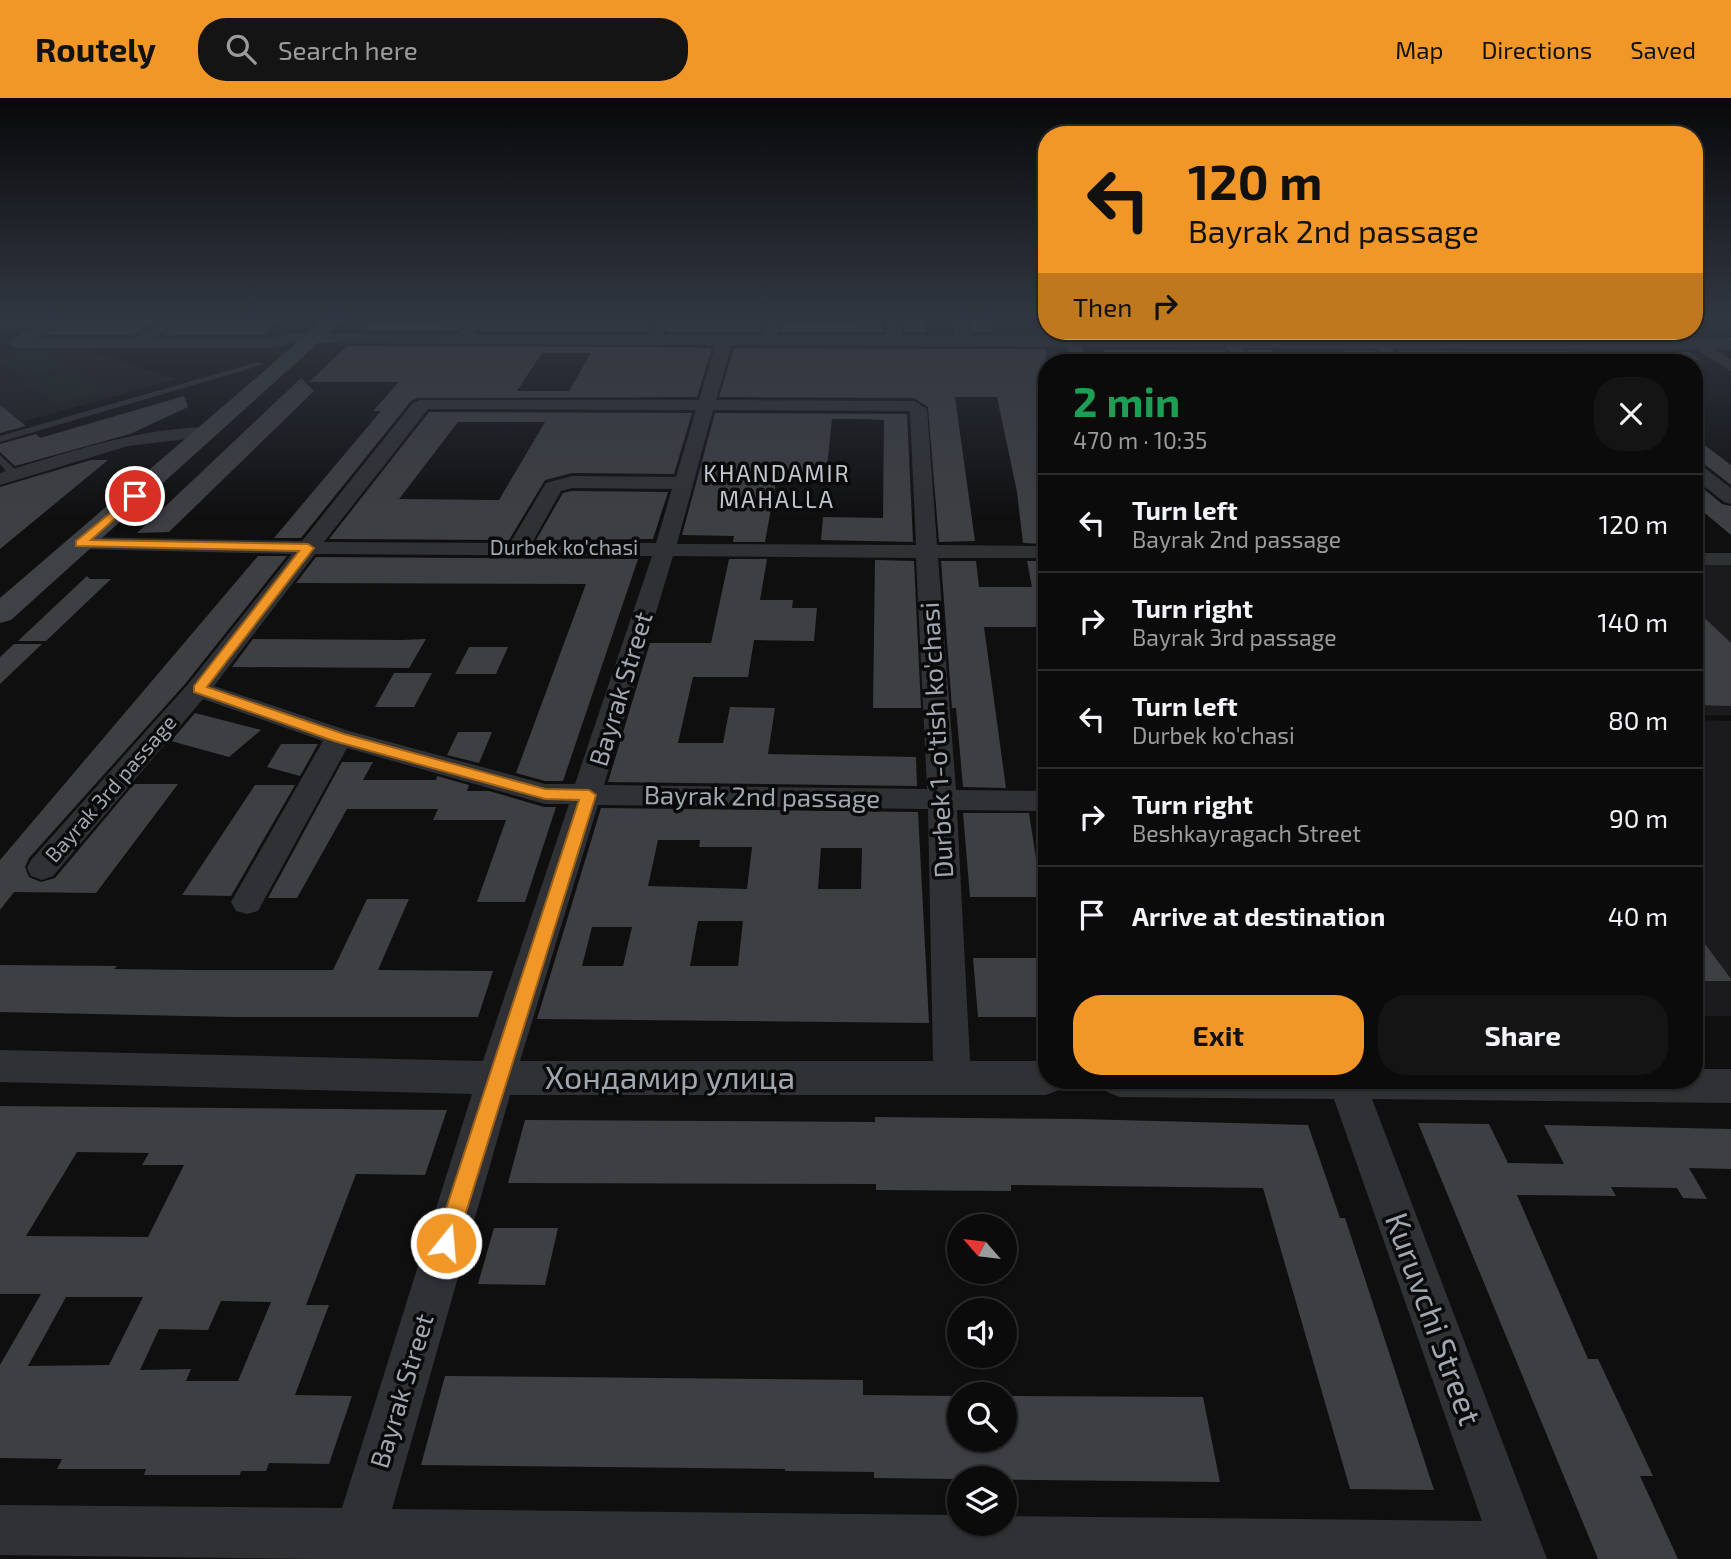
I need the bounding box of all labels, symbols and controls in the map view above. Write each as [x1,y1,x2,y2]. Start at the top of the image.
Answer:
search box [198,18,688,81]
text: Routely [35,29,156,69]
icon: search [222,30,260,68]
text: Search here [278,34,418,65]
text: Map [1395,35,1443,64]
text: Directions [1481,35,1592,64]
text: Saved [1630,35,1696,64]
text: 120 m [1188,151,1322,210]
icon: left [1073,154,1164,245]
text: Bayrak 2nd passage [1188,211,1479,249]
icon: right [1146,287,1184,325]
text: Then [1073,291,1132,322]
text: 2 min [1073,375,1180,425]
button: close [1594,377,1668,451]
text: 470 m · 10:35 [1073,426,1207,454]
district label: KHANDAMIR MAHALLA [703,459,851,513]
pin [105,466,165,526]
icon: arrive [116,477,154,515]
text: Turn left [1132,494,1238,525]
icon: left [1073,504,1111,542]
text: 120 m [1599,508,1668,539]
text: Bayrak 2nd passage [1132,525,1341,553]
street label: Durbek ko'chasi [490,534,638,559]
text: Turn right [1132,592,1253,623]
street label: Durbek 1-o'tish ko'chasi [913,601,958,879]
icon: right [1073,602,1111,640]
text: 140 m [1597,606,1668,637]
street label: Bayrak Street [581,607,658,770]
text: Bayrak 3rd passage [1132,623,1337,651]
text: Turn left [1132,690,1238,721]
icon: left [1073,700,1111,738]
text: 80 m [1608,704,1668,735]
street label: Bayrak 3rd passage [39,709,181,867]
text: Durbek ko'chasi [1132,721,1295,749]
street label: Bayrak 2nd passage [644,778,881,813]
text: Turn right [1132,788,1253,819]
icon: right [1073,798,1111,836]
text: 90 m [1609,802,1668,833]
text: Beshkayragach Street [1132,819,1361,847]
icon: arrive [1073,896,1111,934]
text: Arrive at destination [1132,900,1385,931]
text: 40 m [1608,900,1668,931]
button: Exit [1073,995,1364,1075]
button: Share [1378,995,1668,1075]
street label: Хондамир улица [545,1057,795,1096]
position arrow [409,1206,483,1280]
street label: Kuruvchi Street [1379,1207,1491,1430]
north arrow [947,1214,1017,1284]
map controls [947,1214,1017,1536]
button: sound [947,1298,1017,1368]
street label: Bayrak Street [362,1309,439,1472]
button: search [947,1382,1017,1452]
button: layers [947,1466,1017,1536]

